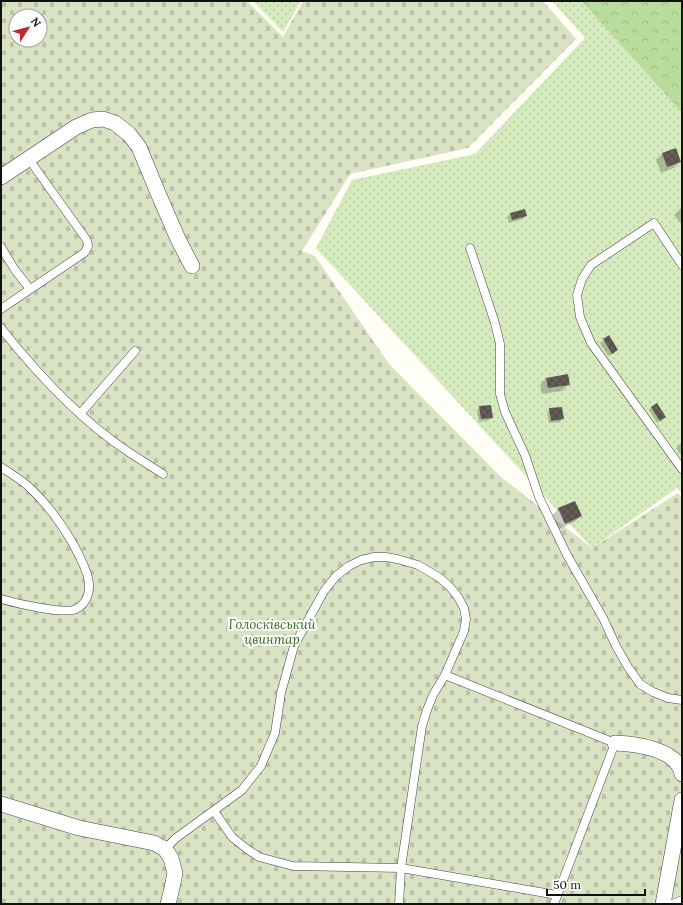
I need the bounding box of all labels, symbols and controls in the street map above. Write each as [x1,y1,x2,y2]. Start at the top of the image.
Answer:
north arrow [8,8,48,48]
text: N [28,15,45,30]
park label: Голосківський цвинтар [228,616,316,648]
scale bar [547,871,645,897]
text: 50 m [553,877,581,892]

